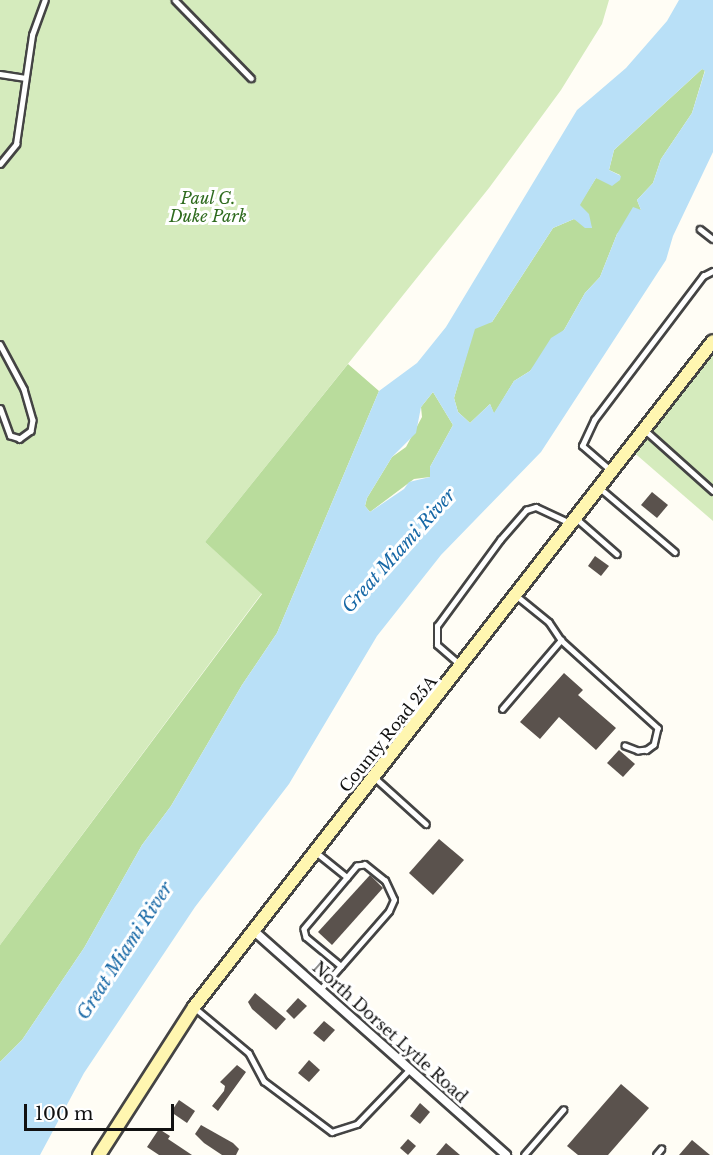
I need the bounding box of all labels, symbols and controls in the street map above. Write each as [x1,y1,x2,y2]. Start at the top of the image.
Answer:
park label: Paul G. Duke Park [169,188,247,226]
water label: Great Miami River [337,484,461,618]
street label: County Road 25A [335,672,441,796]
water label: Great Miami River [72,878,178,1024]
street label: North Dorset Lytle Road [309,958,471,1106]
scale bar [27,1092,177,1130]
text: 100 m [35,1103,93,1125]

